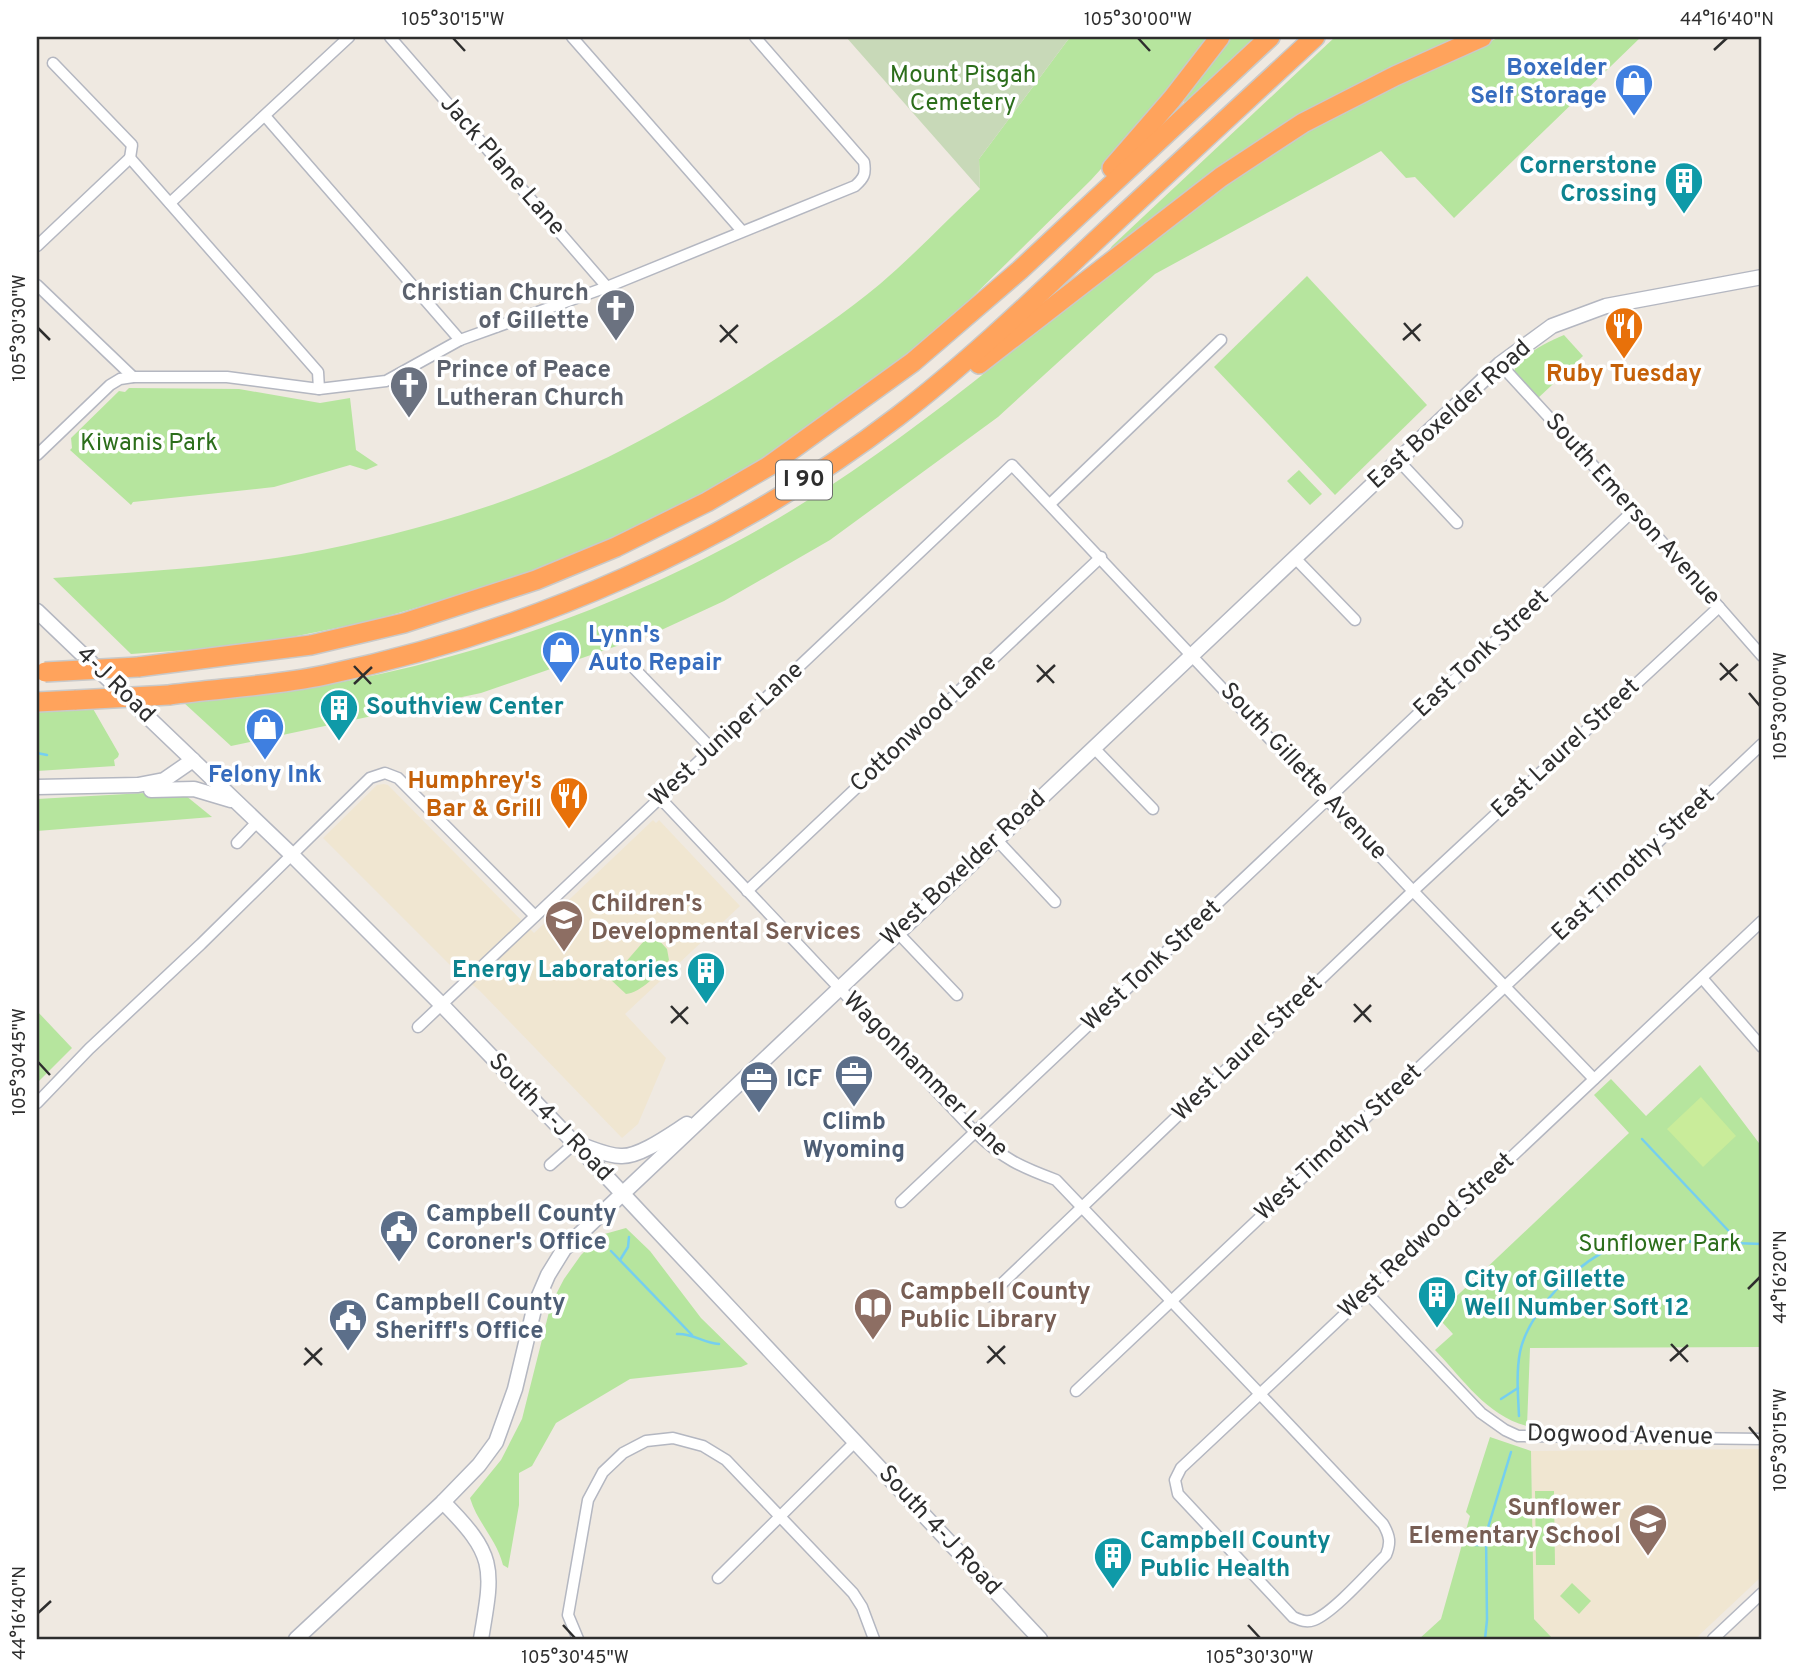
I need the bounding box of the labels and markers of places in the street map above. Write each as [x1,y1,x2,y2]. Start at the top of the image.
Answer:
place label: Boxelder Self Storage [1470,54,1607,112]
shop icon: Boxelder Self Storage [1613,62,1655,117]
place label: Cornerstone Crossing [1519,152,1657,210]
building icon: Cornerstone Crossing [1663,160,1705,215]
place label: Christian Church of Gillette [401,279,589,337]
church icon: Christian Church of Gillette [595,287,637,342]
restaurant icon: Ruby Tuesday [1603,305,1645,360]
place label: Prince of Peace Lutheran Church [436,356,624,414]
place label: Ruby Tuesday [1546,360,1702,390]
church icon: Prince of Peace Lutheran Church [388,364,430,419]
place label: Lynn's Auto Repair [588,621,722,679]
shop icon: Lynn's Auto Repair [540,629,582,684]
building icon: Southview Center [318,687,360,742]
place label: Southview Center [366,693,564,723]
shop icon: Felony Ink [244,706,286,761]
place label: Felony Ink [208,761,322,791]
place label: Humphrey's Bar & Grill [407,767,542,825]
restaurant icon: Humphrey's Bar & Grill [548,775,590,830]
place label: Children's Developmental Services [591,890,861,948]
school or university icon: Children's Developmental Services [543,898,585,953]
building icon: Energy Laboratories [685,950,727,1005]
place label: Energy Laboratories [452,956,679,986]
office icon: Climb Wyoming [833,1053,875,1108]
office icon: ICF [738,1059,780,1114]
place label: ICF [786,1065,822,1095]
place label: Climb Wyoming [803,1108,905,1166]
place label: Campbell County Coroner's Office [426,1200,617,1258]
public building icon: Campbell County Coroner's Office [378,1208,420,1263]
place label: City of Gillette Well Number Soft 12 [1464,1266,1689,1324]
building icon: City of Gillette Well Number Soft 12 [1416,1274,1458,1329]
place label: Campbell County Public Library [900,1278,1091,1336]
library icon: Campbell County Public Library [852,1286,894,1341]
place label: Campbell County Sheriff's Office [375,1289,566,1347]
public building icon: Campbell County Sheriff's Office [327,1297,369,1352]
place label: Sunflower Elementary School [1409,1494,1621,1552]
school or university icon: Sunflower Elementary School [1627,1502,1669,1557]
place label: Campbell County Public Health [1140,1527,1331,1585]
building icon: Campbell County Public Health [1092,1535,1134,1590]

